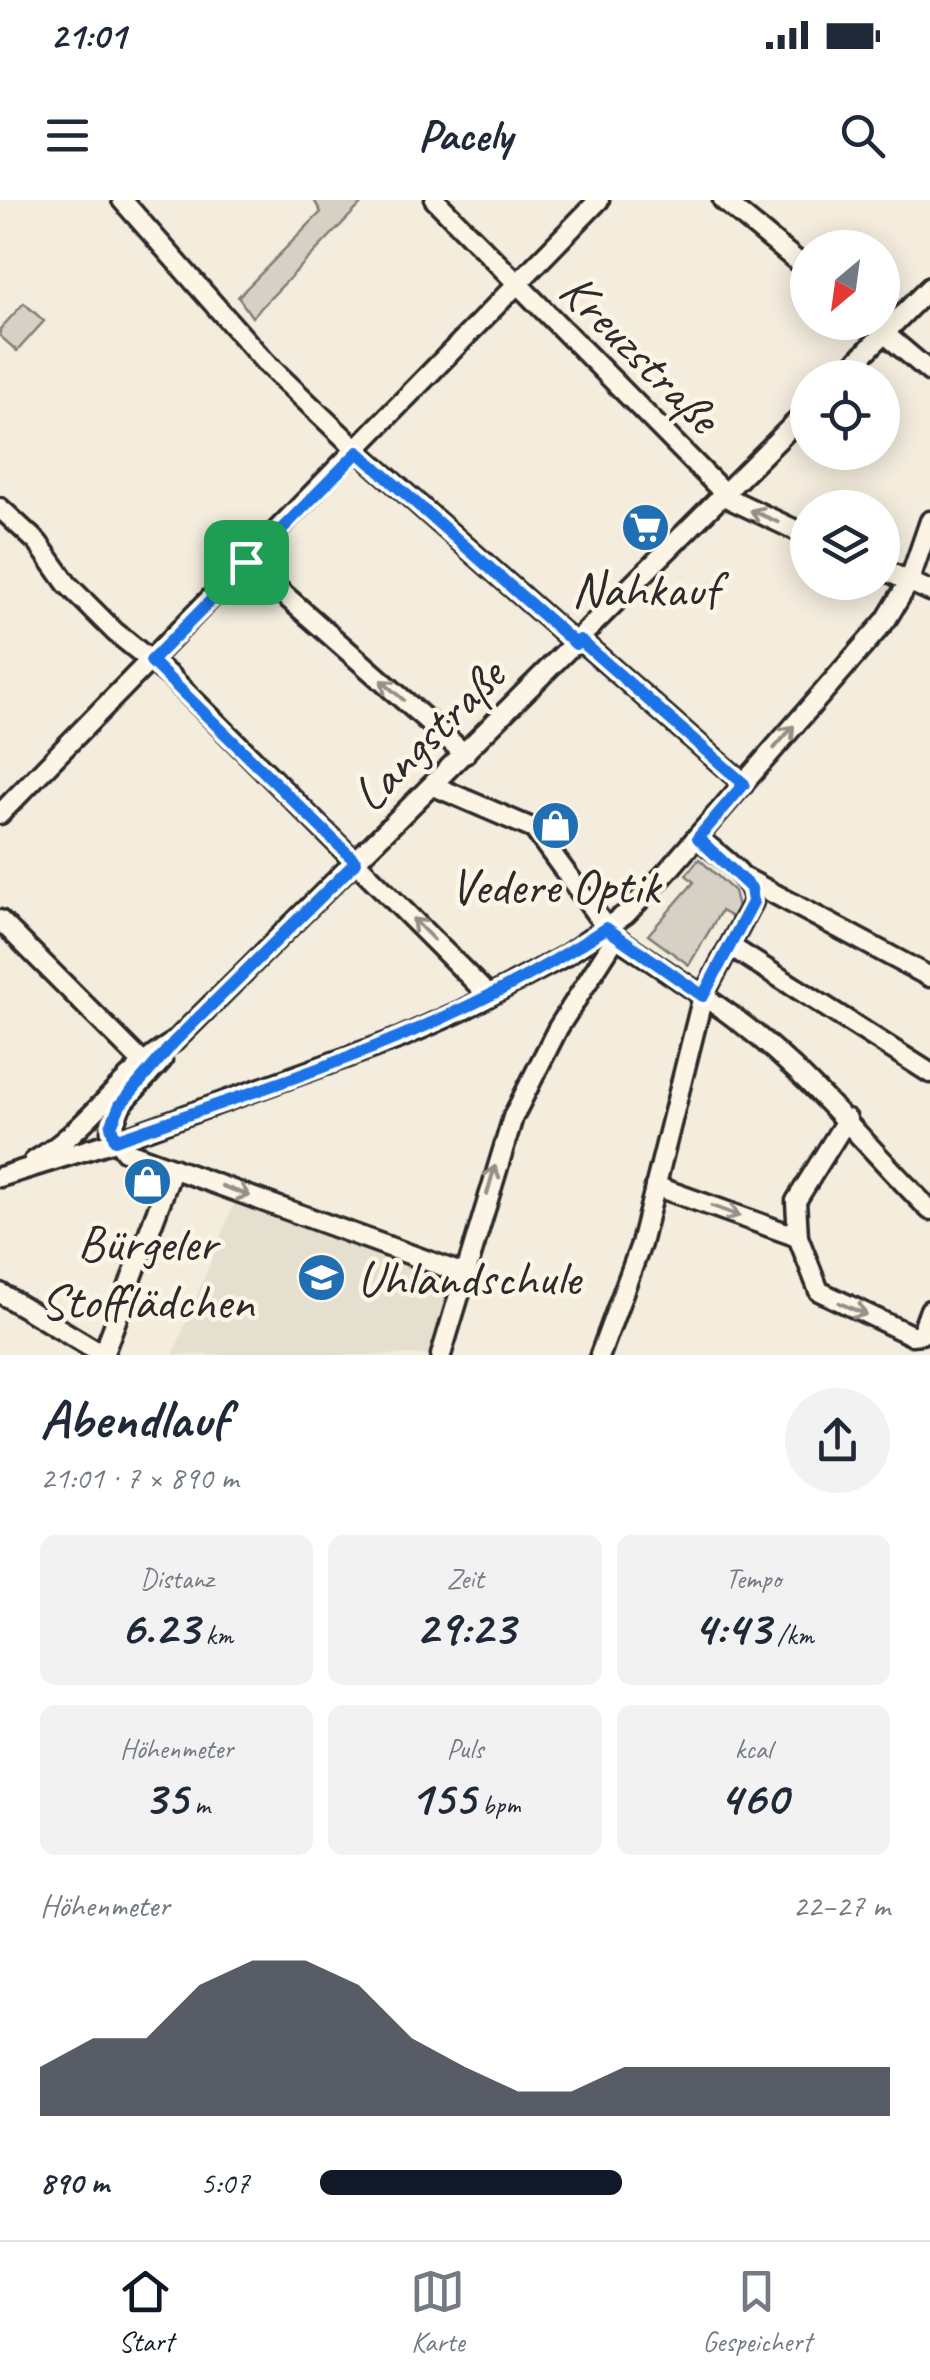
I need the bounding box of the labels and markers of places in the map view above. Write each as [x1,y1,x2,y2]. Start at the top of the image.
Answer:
supermarket icon: Nahkauf [619,502,671,554]
pin [204,520,289,605]
place label: Nahkauf [572,558,730,621]
shop icon: Vedere Optik [529,799,581,851]
place label: Vedere Optik [450,855,663,918]
shop icon: Bürgeler Stofflädchen [121,1156,173,1208]
place label: Bürgeler Stofflädchen [40,1212,255,1333]
place label: Uhlandschule [357,1247,583,1310]
school or university icon: Uhlandschule [296,1252,348,1304]

